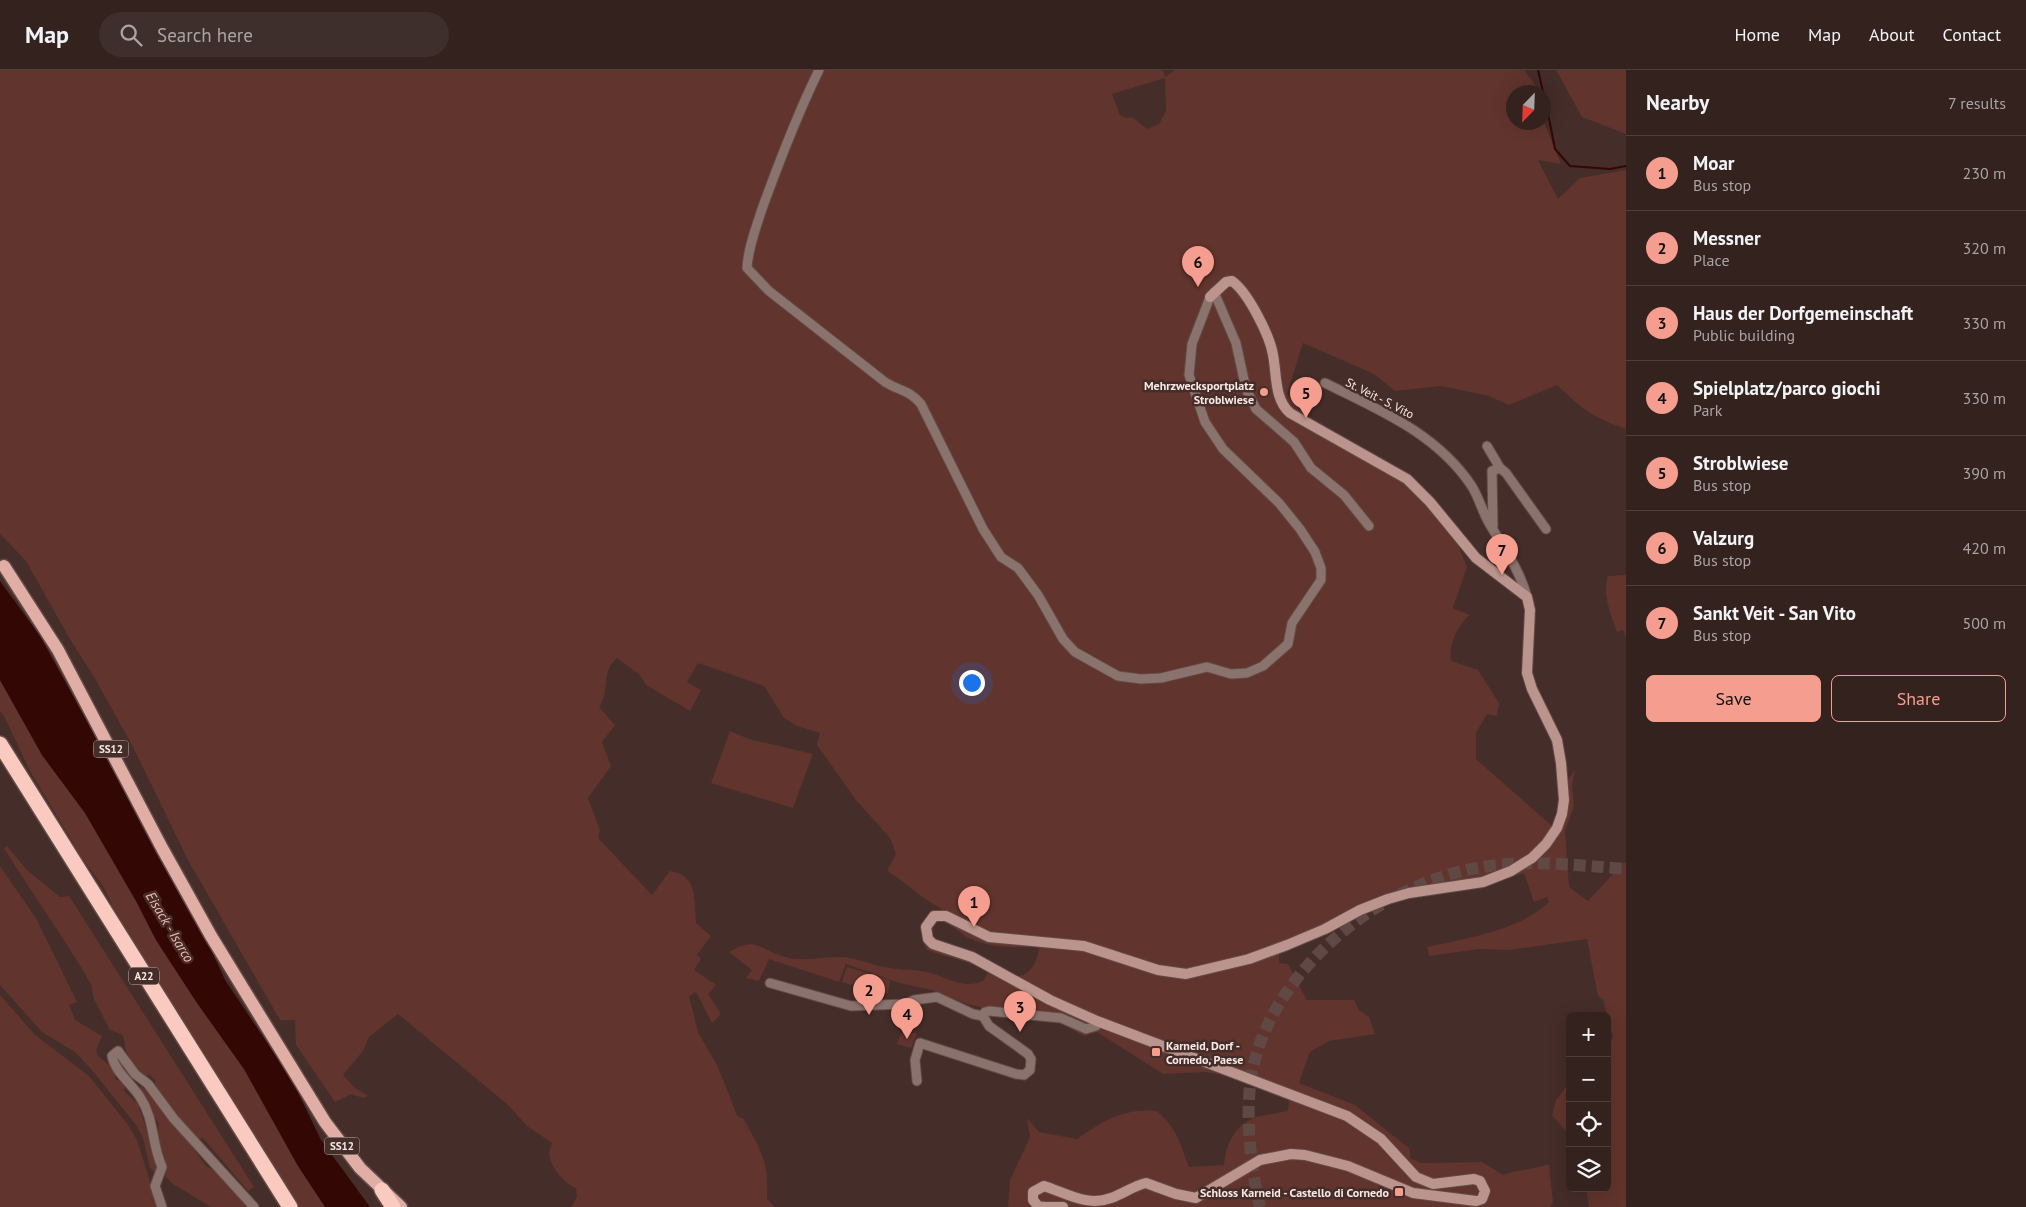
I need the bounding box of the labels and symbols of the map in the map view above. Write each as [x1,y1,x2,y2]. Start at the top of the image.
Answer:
north arrow [1506,85,1551,130]
pin: 6 [1182,246,1214,287]
street label: St. Veit - S. Vito [1343,374,1417,422]
pin: 5 [1290,377,1322,418]
place label: Mehrzwecksportplatz Stroblwiese [1144,378,1254,407]
marker: Mehrzwecksportplatz Stroblwiese [1258,386,1270,398]
pin: 7 [1486,534,1518,575]
your location [959,670,985,696]
road number: SS12 [94,741,128,758]
pin: 1 [958,886,990,927]
water label: Eisack - Isarco [142,888,198,966]
road number: A22 [129,968,159,984]
pin: 2 [853,974,885,1015]
pin: 3 [1004,991,1036,1032]
pin: 4 [891,998,923,1039]
place label: Karneid, Dorf - Cornedo, Paese [1166,1038,1243,1067]
marker: Karneid, Dorf - Cornedo, Paese [1150,1046,1162,1058]
road number: SS12 [324,1138,360,1154]
place label: Schloss Karneid - Castello di Cornedo [1200,1185,1390,1200]
marker: Schloss Karneid - Castello di Cornedo [1393,1186,1405,1198]

